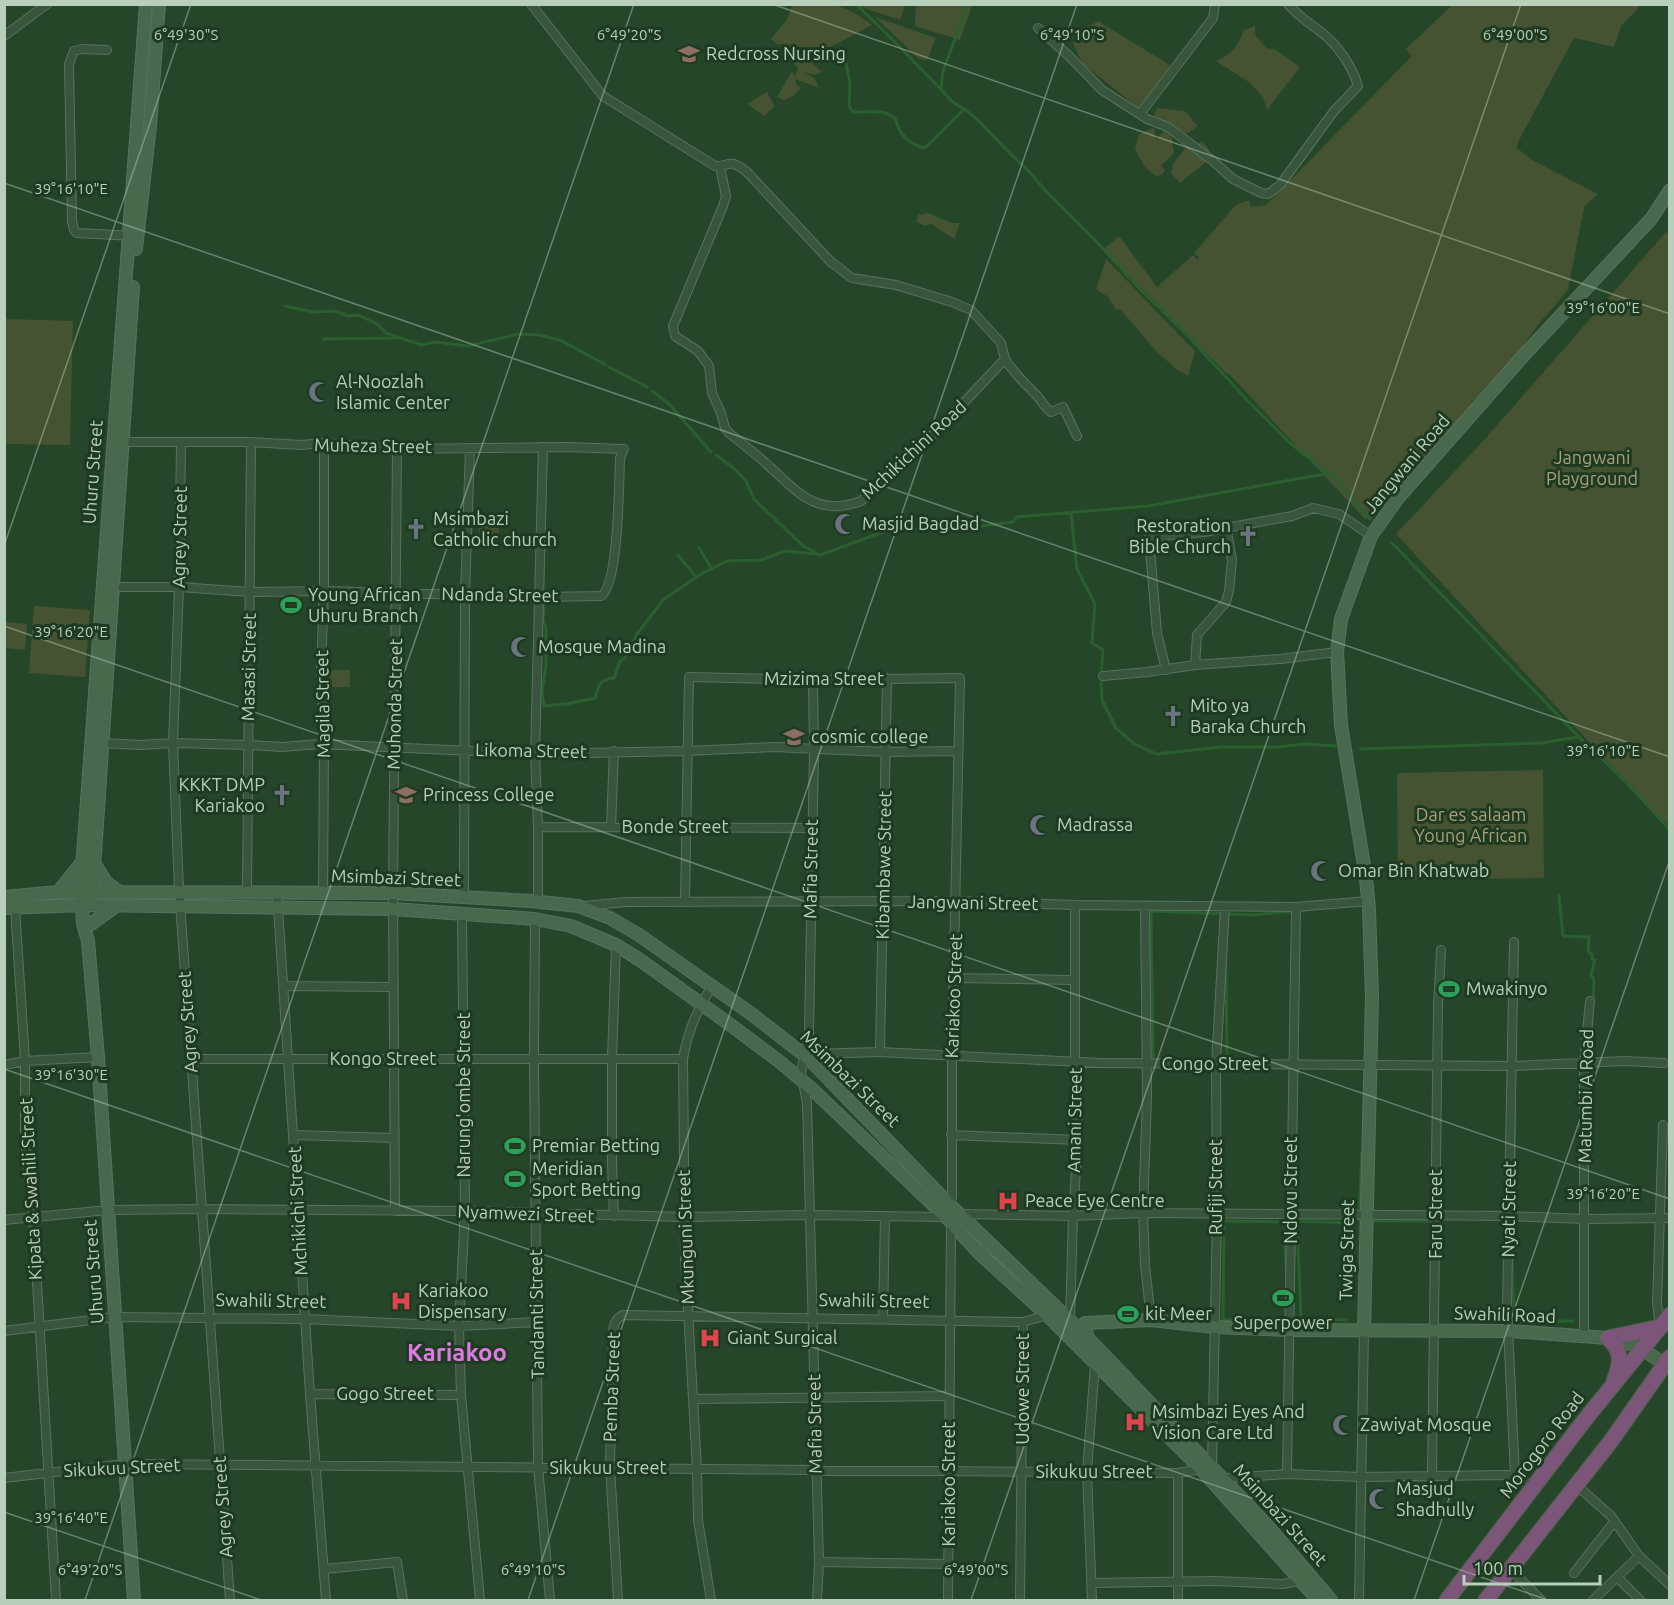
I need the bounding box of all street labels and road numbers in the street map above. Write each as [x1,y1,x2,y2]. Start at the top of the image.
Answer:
street label: Mchikichini Road [857,396,970,503]
street label: Jangwani Road [1359,410,1453,517]
street label: Uhuru Street [78,419,106,525]
street label: Muheza Street [314,434,432,456]
street label: Agrey Street [168,486,190,588]
street label: Ndanda Street [441,583,559,605]
street label: Masasi Street [237,613,259,721]
street label: Muhonda Street [383,638,405,770]
street label: Magila Street [311,650,333,758]
street label: Mzizima Street [764,668,884,688]
street label: Likoma Street [475,739,587,761]
street label: Kibambawe Street [872,790,894,940]
street label: Bonde Street [621,816,729,836]
street label: Mafia Street [799,819,821,919]
street label: Msimbazi Street [331,865,461,889]
street label: Jangwani Street [907,891,1039,913]
street label: Kariakoo Street [941,933,965,1059]
street label: Agrey Street [173,971,201,1074]
street label: Narung'ombe Street [453,1012,473,1178]
street label: Msimbazi Street [797,1026,904,1131]
street label: Matumbi A Road [1574,1029,1596,1163]
street label: Kongo Street [330,1048,436,1068]
street label: Congo Street [1161,1053,1269,1073]
street label: Amani Street [1063,1067,1085,1173]
street label: Kipata & Swahili Street [15,1097,45,1281]
street label: Ndovu Street [1280,1136,1300,1244]
street label: Rufiji Street [1205,1139,1225,1235]
street label: Mchikichi Street [284,1146,310,1276]
street label: Nyati Street [1497,1161,1519,1257]
street label: Mkunguni Street [673,1169,697,1305]
street label: Faru Street [1425,1169,1445,1259]
street label: Twiga Street [1335,1199,1357,1301]
street label: Nyamwezi Street [457,1201,595,1225]
street label: Uhuru Street [79,1219,107,1325]
street label: Tandamti Street [525,1249,547,1379]
street label: Swahili Street [215,1289,327,1311]
street label: Swahili Street [818,1289,930,1311]
street label: Swahili Road [1454,1302,1556,1326]
street label: Pemba Street [599,1332,623,1442]
street label: Udowe Street [1012,1333,1032,1445]
street label: Mafia Street [803,1374,825,1474]
street label: Gogo Street [336,1383,434,1403]
street label: Morogoro Road [1495,1388,1588,1501]
street label: Kariakoo Street [938,1422,958,1546]
street label: Sikukuu Street [63,1454,181,1480]
street label: Agrey Street [208,1456,236,1559]
street label: Sikukuu Street [549,1457,667,1477]
street label: Msimbazi Street [1230,1459,1332,1569]
street label: Sikukuu Street [1035,1461,1153,1481]

